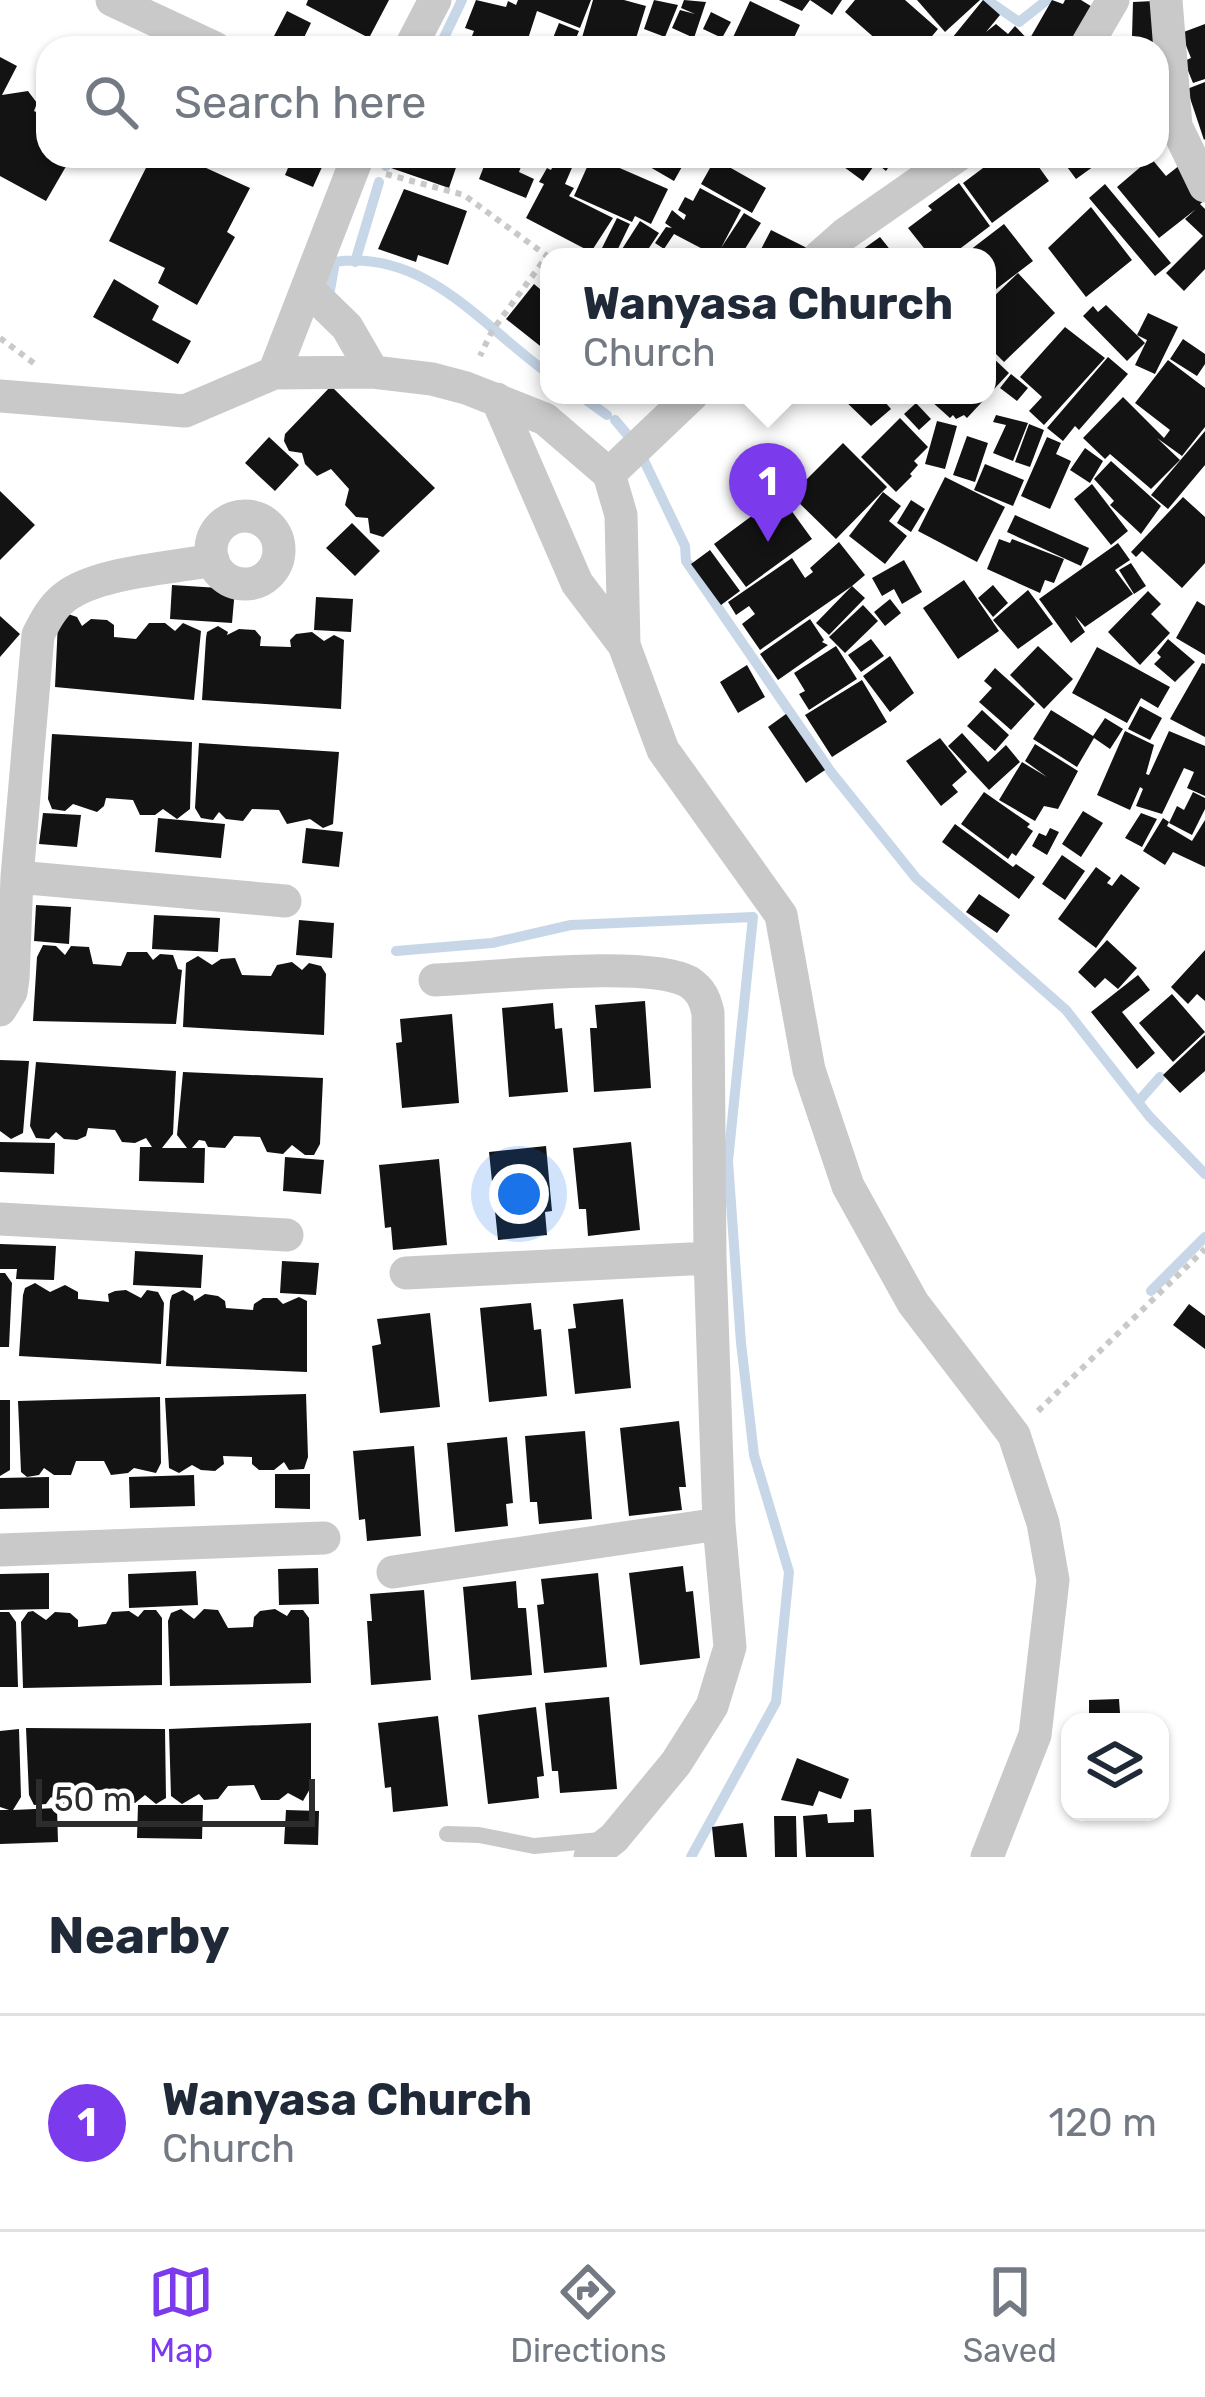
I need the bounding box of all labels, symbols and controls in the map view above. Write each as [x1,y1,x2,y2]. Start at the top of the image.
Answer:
search box [36,36,1169,168]
icon: search [78,69,144,135]
text: Search here [174,76,426,129]
popup [540,248,996,404]
text: Wanyasa Church [583,277,953,330]
text: Church [583,330,716,376]
pin: 1 [729,443,807,542]
your location [489,1164,549,1224]
map controls [1061,1713,1169,1821]
button: layers [1061,1713,1169,1821]
scale bar [36,1773,315,1826]
text: 50 m [54,1780,132,1819]
text: Nearby [48,1905,230,1966]
text: Wanyasa Church [162,2073,532,2126]
text: 1 [77,2100,97,2146]
text: 120 m [1048,2100,1157,2146]
text: Church [162,2126,295,2172]
tab: Map [148,2259,214,2370]
tab: Directions [510,2259,667,2370]
tab: Saved [963,2259,1057,2370]

